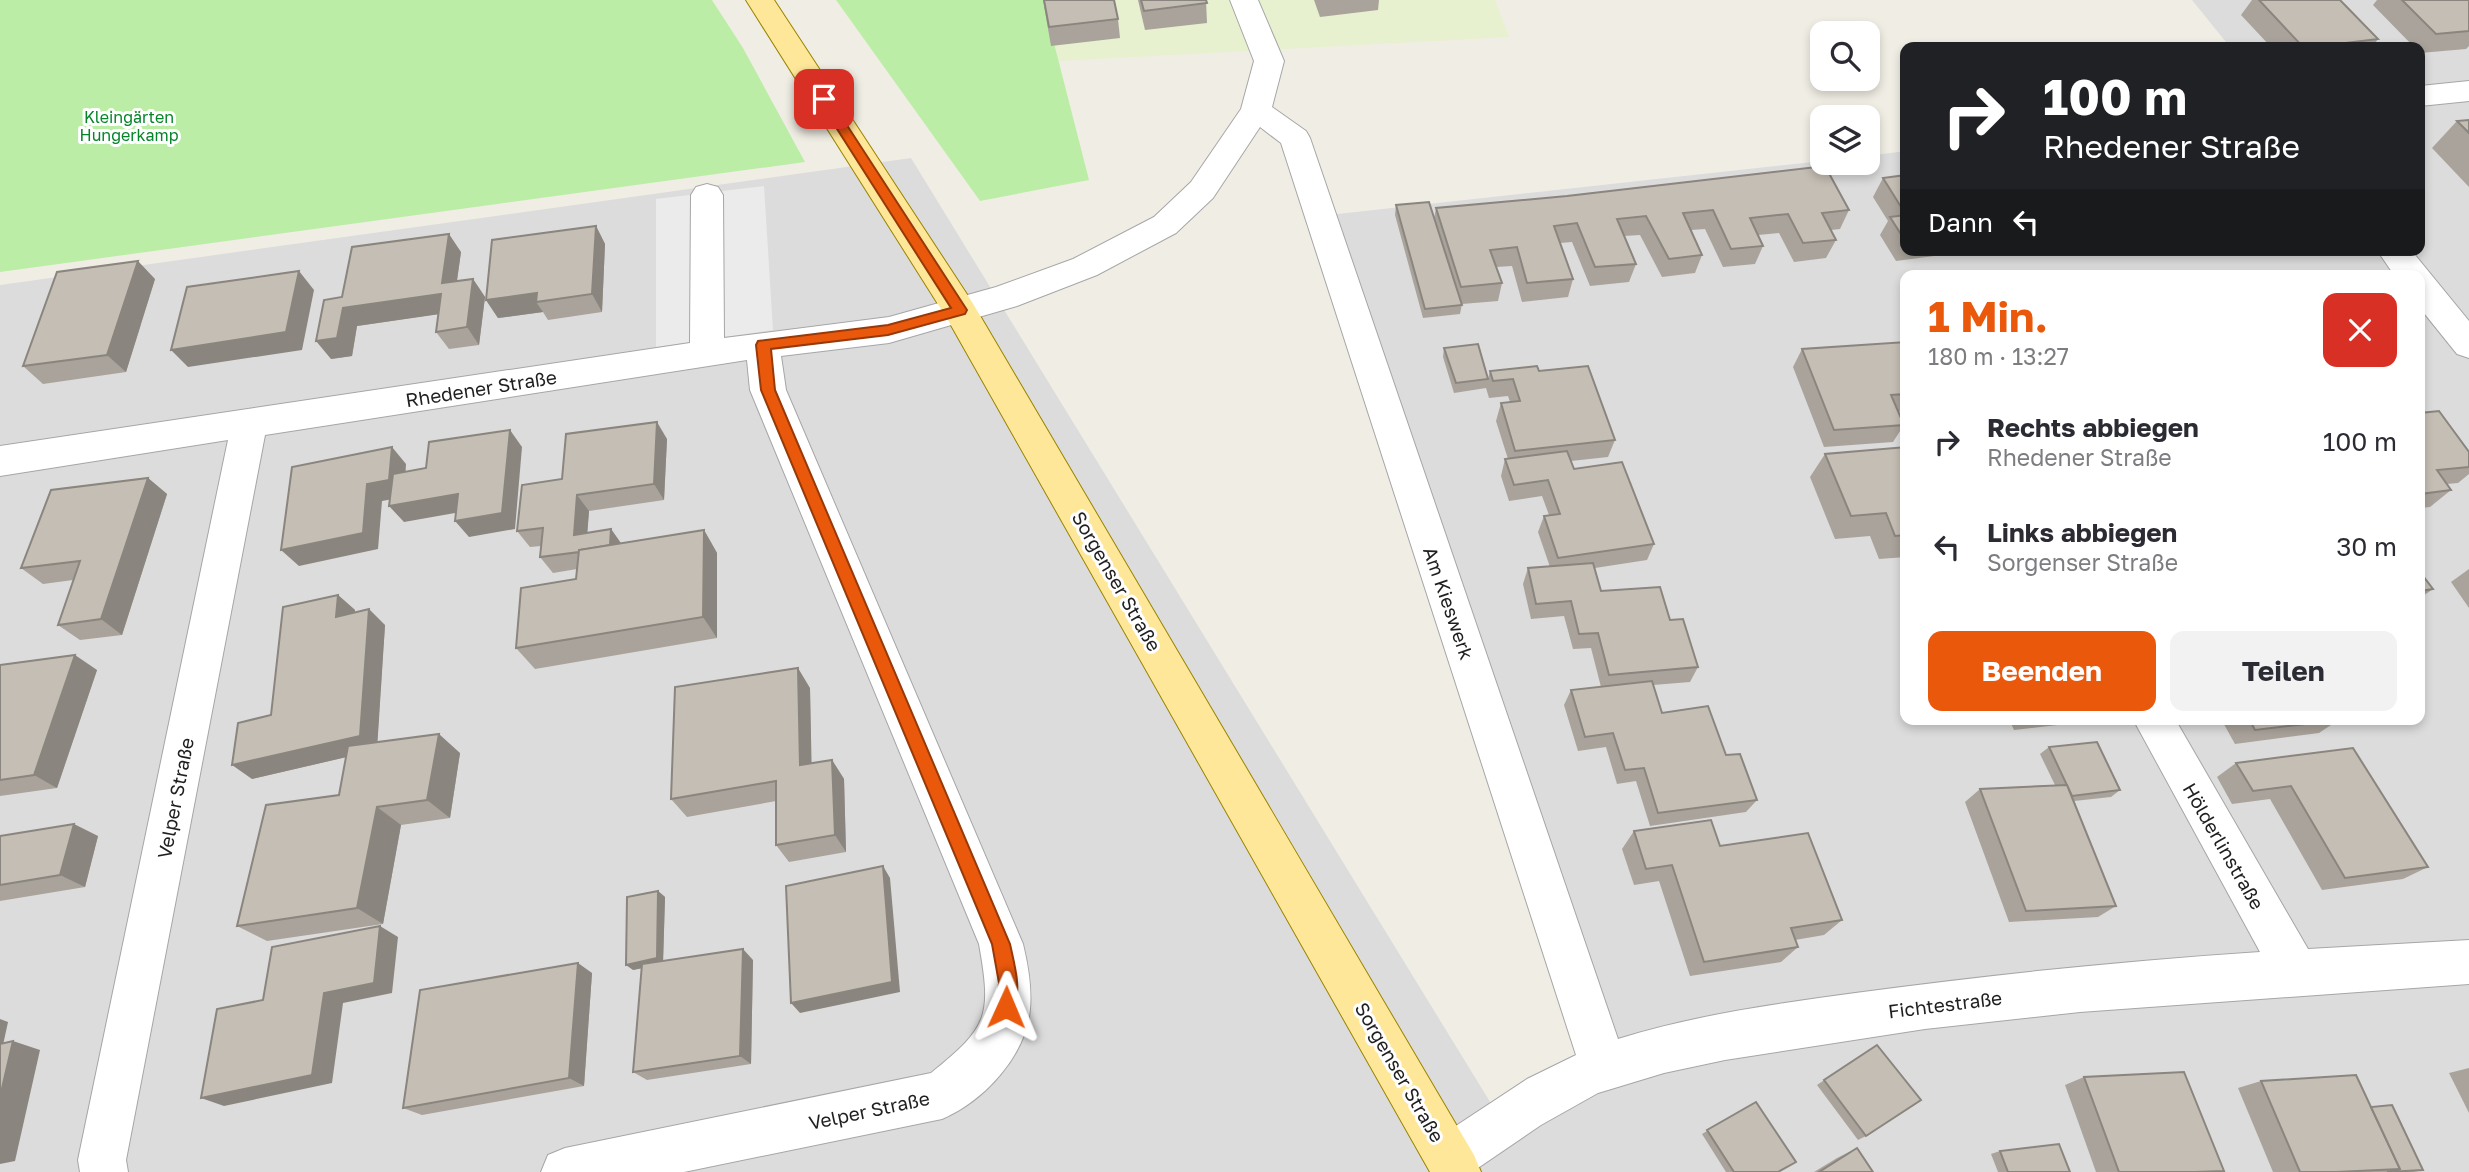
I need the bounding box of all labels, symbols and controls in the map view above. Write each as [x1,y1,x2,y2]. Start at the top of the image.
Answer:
map controls [1810,21,1880,175]
button: search [1810,21,1880,91]
text: 100 m [2043,67,2187,126]
pin [794,69,854,129]
icon: right [1928,70,2019,161]
icon: arrive [805,80,843,118]
button: layers [1810,105,1880,175]
park label: Kleingärten Hungerkamp [80,107,179,145]
text: Rhedener Straße [2043,127,2300,165]
icon: left [2007,203,2045,241]
text: Dann [1928,207,1993,238]
text: 1 Min. [1928,291,2048,341]
button: close [2323,293,2397,367]
text: 180 m · 13:27 [1928,342,2069,370]
street label: Rhedener Straße [404,365,558,411]
text: Rechts abbiegen [1987,412,2199,443]
icon: right [1928,423,1966,461]
text: 100 m [2323,426,2397,457]
text: Rhedener Straße [1987,443,2172,471]
street label: Sorgenser Straße [1068,507,1166,655]
text: Links abbiegen [1987,517,2177,548]
icon: left [1928,528,1966,566]
text: 30 m [2336,531,2397,562]
street label: Am Kieswerk [1419,543,1479,663]
text: Sorgenser Straße [1987,548,2178,576]
button: Beenden [1928,631,2156,711]
button: Teilen [2170,631,2397,711]
street label: Velper Straße [152,735,198,861]
street label: Hölderlinstraße [2178,779,2270,913]
position arrow [969,970,1043,1044]
street label: Fichtestraße [1887,986,2003,1022]
street label: Sorgenser Straße [1351,998,1449,1146]
street label: Velper Straße [806,1086,932,1134]

